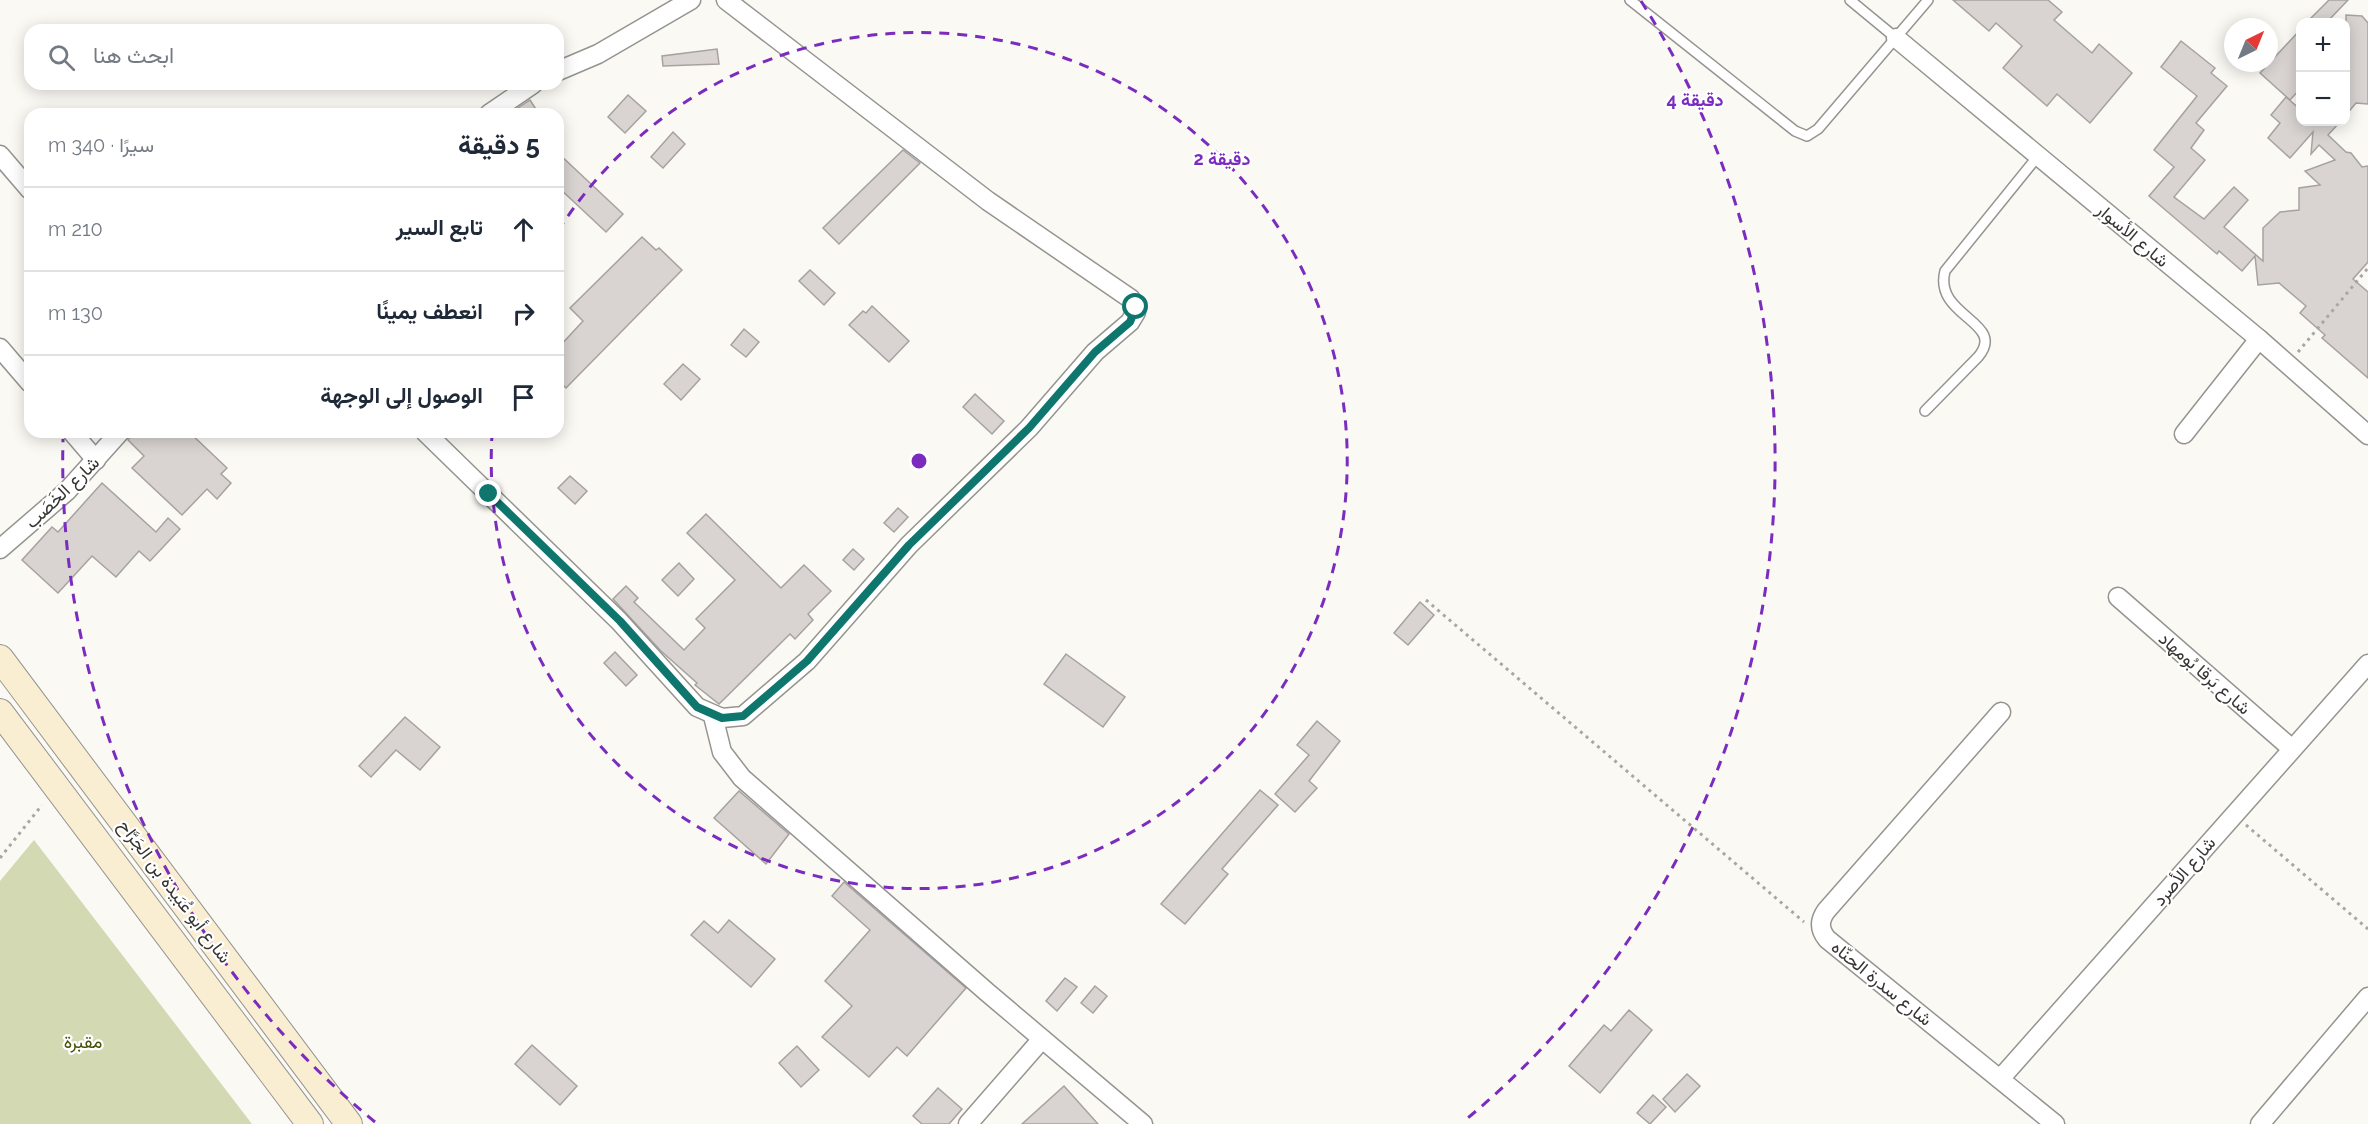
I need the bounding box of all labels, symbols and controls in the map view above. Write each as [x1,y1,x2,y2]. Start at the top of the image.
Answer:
north arrow [2224,18,2278,72]
map controls [2296,18,2350,126]
button: + [2296,18,2350,72]
search box [24,24,564,90]
icon: search [45,41,78,74]
text: ابحث هنا [93,42,174,68]
button: − [2296,72,2350,126]
text: 4 دقيقة [1666,89,1724,111]
text: 5 دقيقة [458,130,540,160]
text: سيرًا · 340 m [48,133,154,157]
text: 2 دقيقة [1194,148,1250,170]
street label: شارع الأسوار [2091,198,2173,273]
icon: ahead [507,213,540,246]
text: تابع السير [396,214,483,240]
text: 210 m [48,217,103,241]
route start [1122,293,1148,319]
icon: right [507,297,540,330]
text: انعطف يمينًا [376,298,483,324]
text: 130 m [48,301,103,325]
icon: arrive [507,381,540,414]
text: الوصول إلى الوجهة [320,382,483,408]
centre of rings [909,451,929,471]
street label: شارع الخَصَب [21,452,105,534]
route end [475,480,501,506]
street label: شارع بَرقا بُومهاد [2154,627,2255,720]
street label: شارع أبو عُبَيدة بن الجَرَّاح [113,815,236,968]
street label: شارع الأصرد [2148,832,2221,911]
street label: شارع سدرة الحنّاه [1826,936,1936,1031]
park label: مقبرة [64,1031,102,1053]

